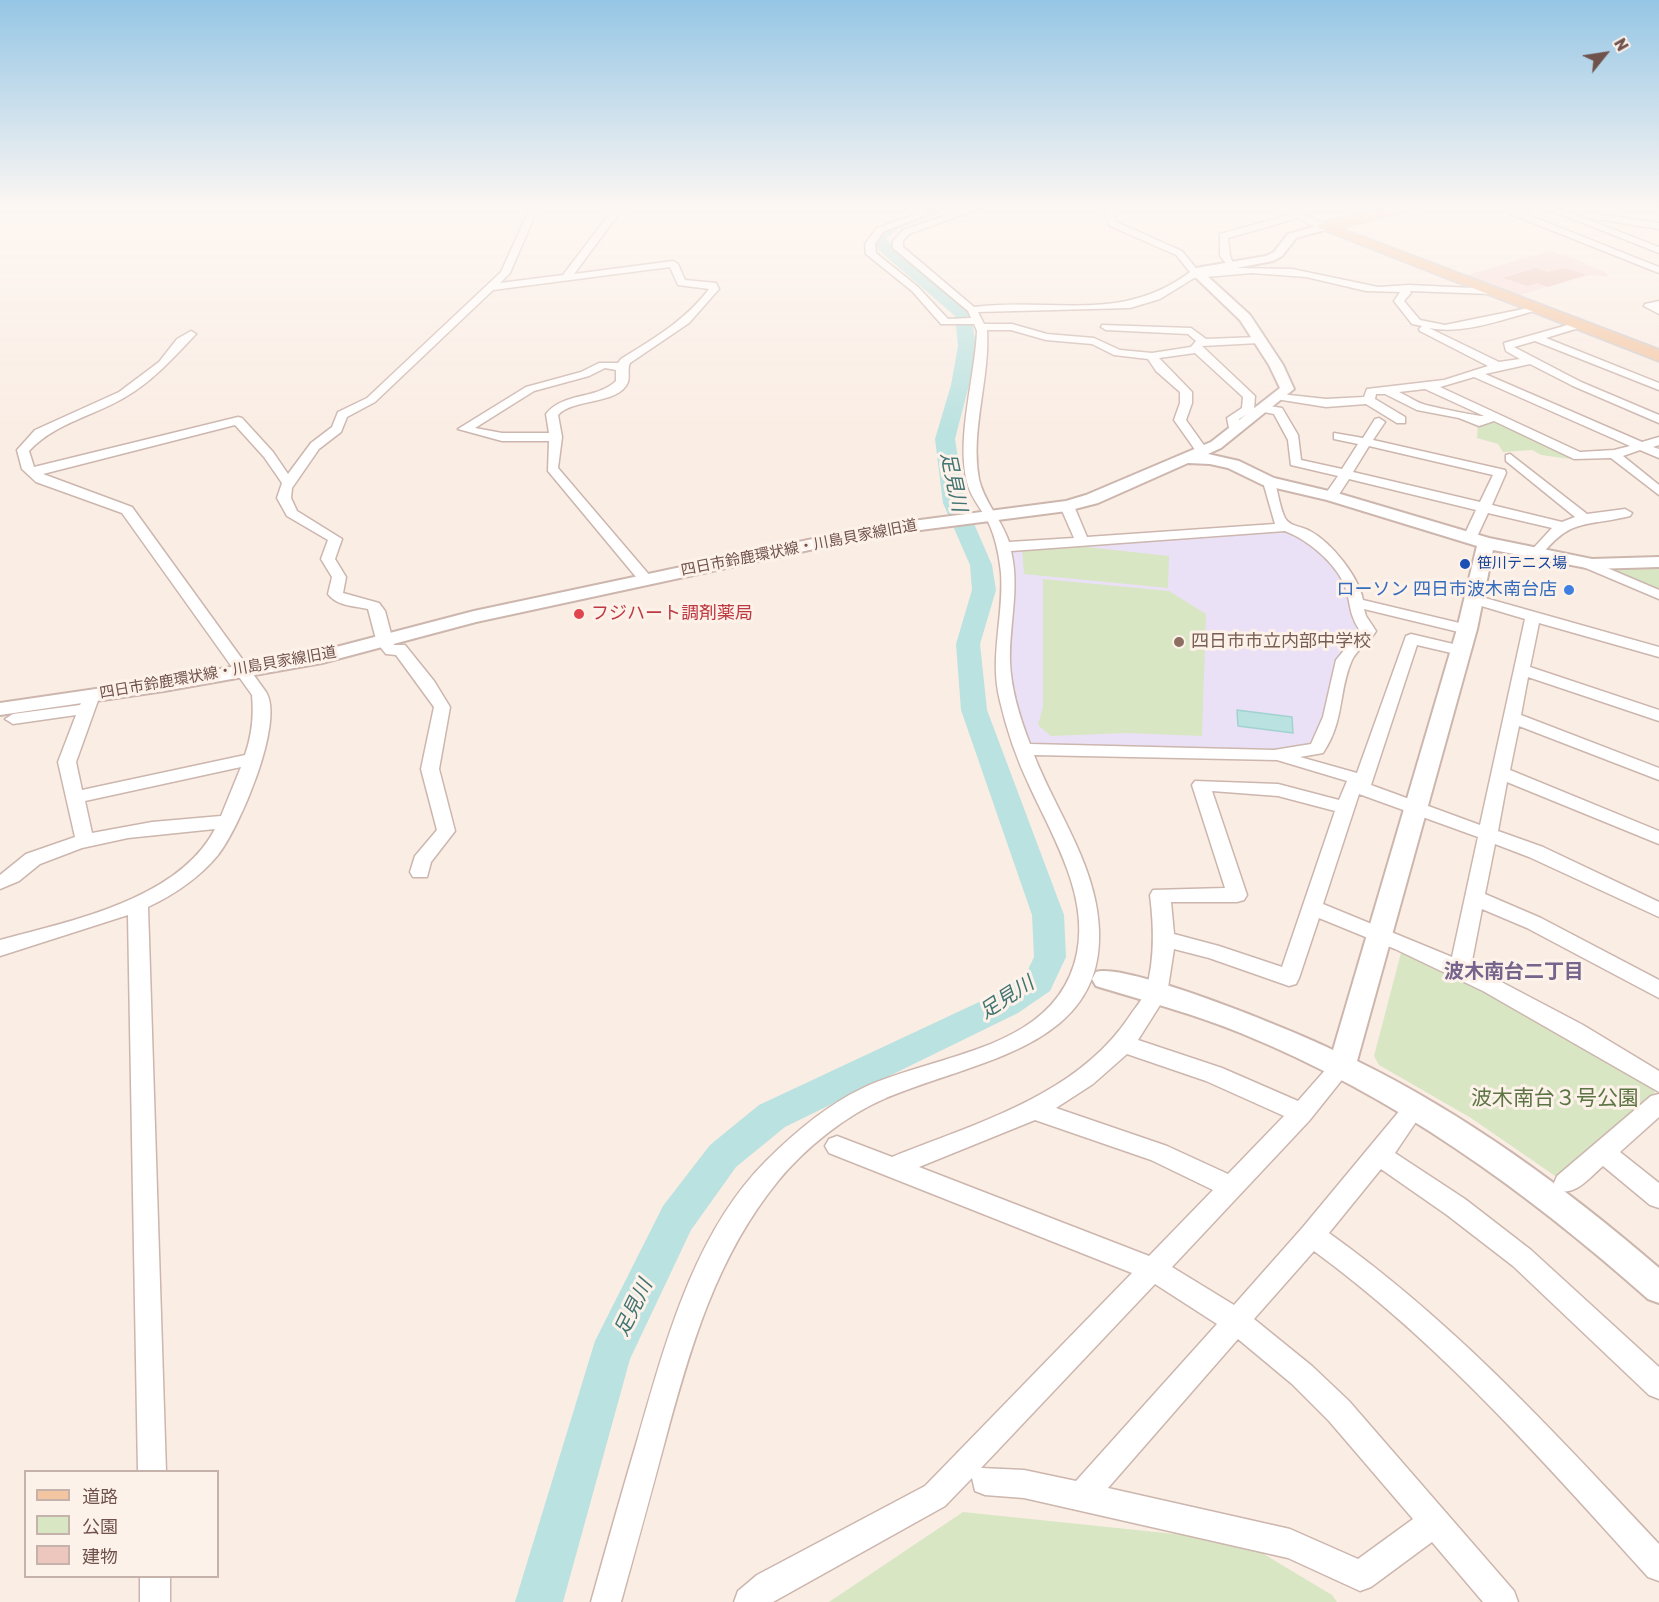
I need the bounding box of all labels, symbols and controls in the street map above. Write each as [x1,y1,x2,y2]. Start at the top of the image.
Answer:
north arrow [1575,24,1635,84]
text: N [1610,35,1632,54]
water label: 足見川 [935,450,971,514]
street label: 四日市鈴鹿環状線・川島貝家線旧道 [679,516,919,580]
place label: 笹川テニス場 [1477,555,1567,573]
marker: 笹川テニス場 [1458,557,1472,571]
place label: ローソン 四日市波木南台店 [1337,579,1557,601]
marker: ローソン 四日市波木南台店 [1562,583,1576,597]
place label: フジハート調剤薬局 [591,603,753,625]
marker: フジハート調剤薬局 [572,607,586,621]
place label: 四日市市立内部中学校 [1191,631,1371,653]
marker: 四日市市立内部中学校 [1172,635,1186,649]
street label: 四日市鈴鹿環状線・川島貝家線旧道 [98,643,338,703]
district label: 波木南台二丁目 [1444,960,1584,984]
water label: 足見川 [975,972,1039,1024]
park label: 波木南台３号公園 [1471,1086,1639,1112]
water label: 足見川 [610,1276,658,1340]
legend [24,1470,219,1578]
text: 道路 [82,1486,118,1508]
text: 公園 [82,1516,118,1538]
text: 建物 [82,1546,118,1568]

